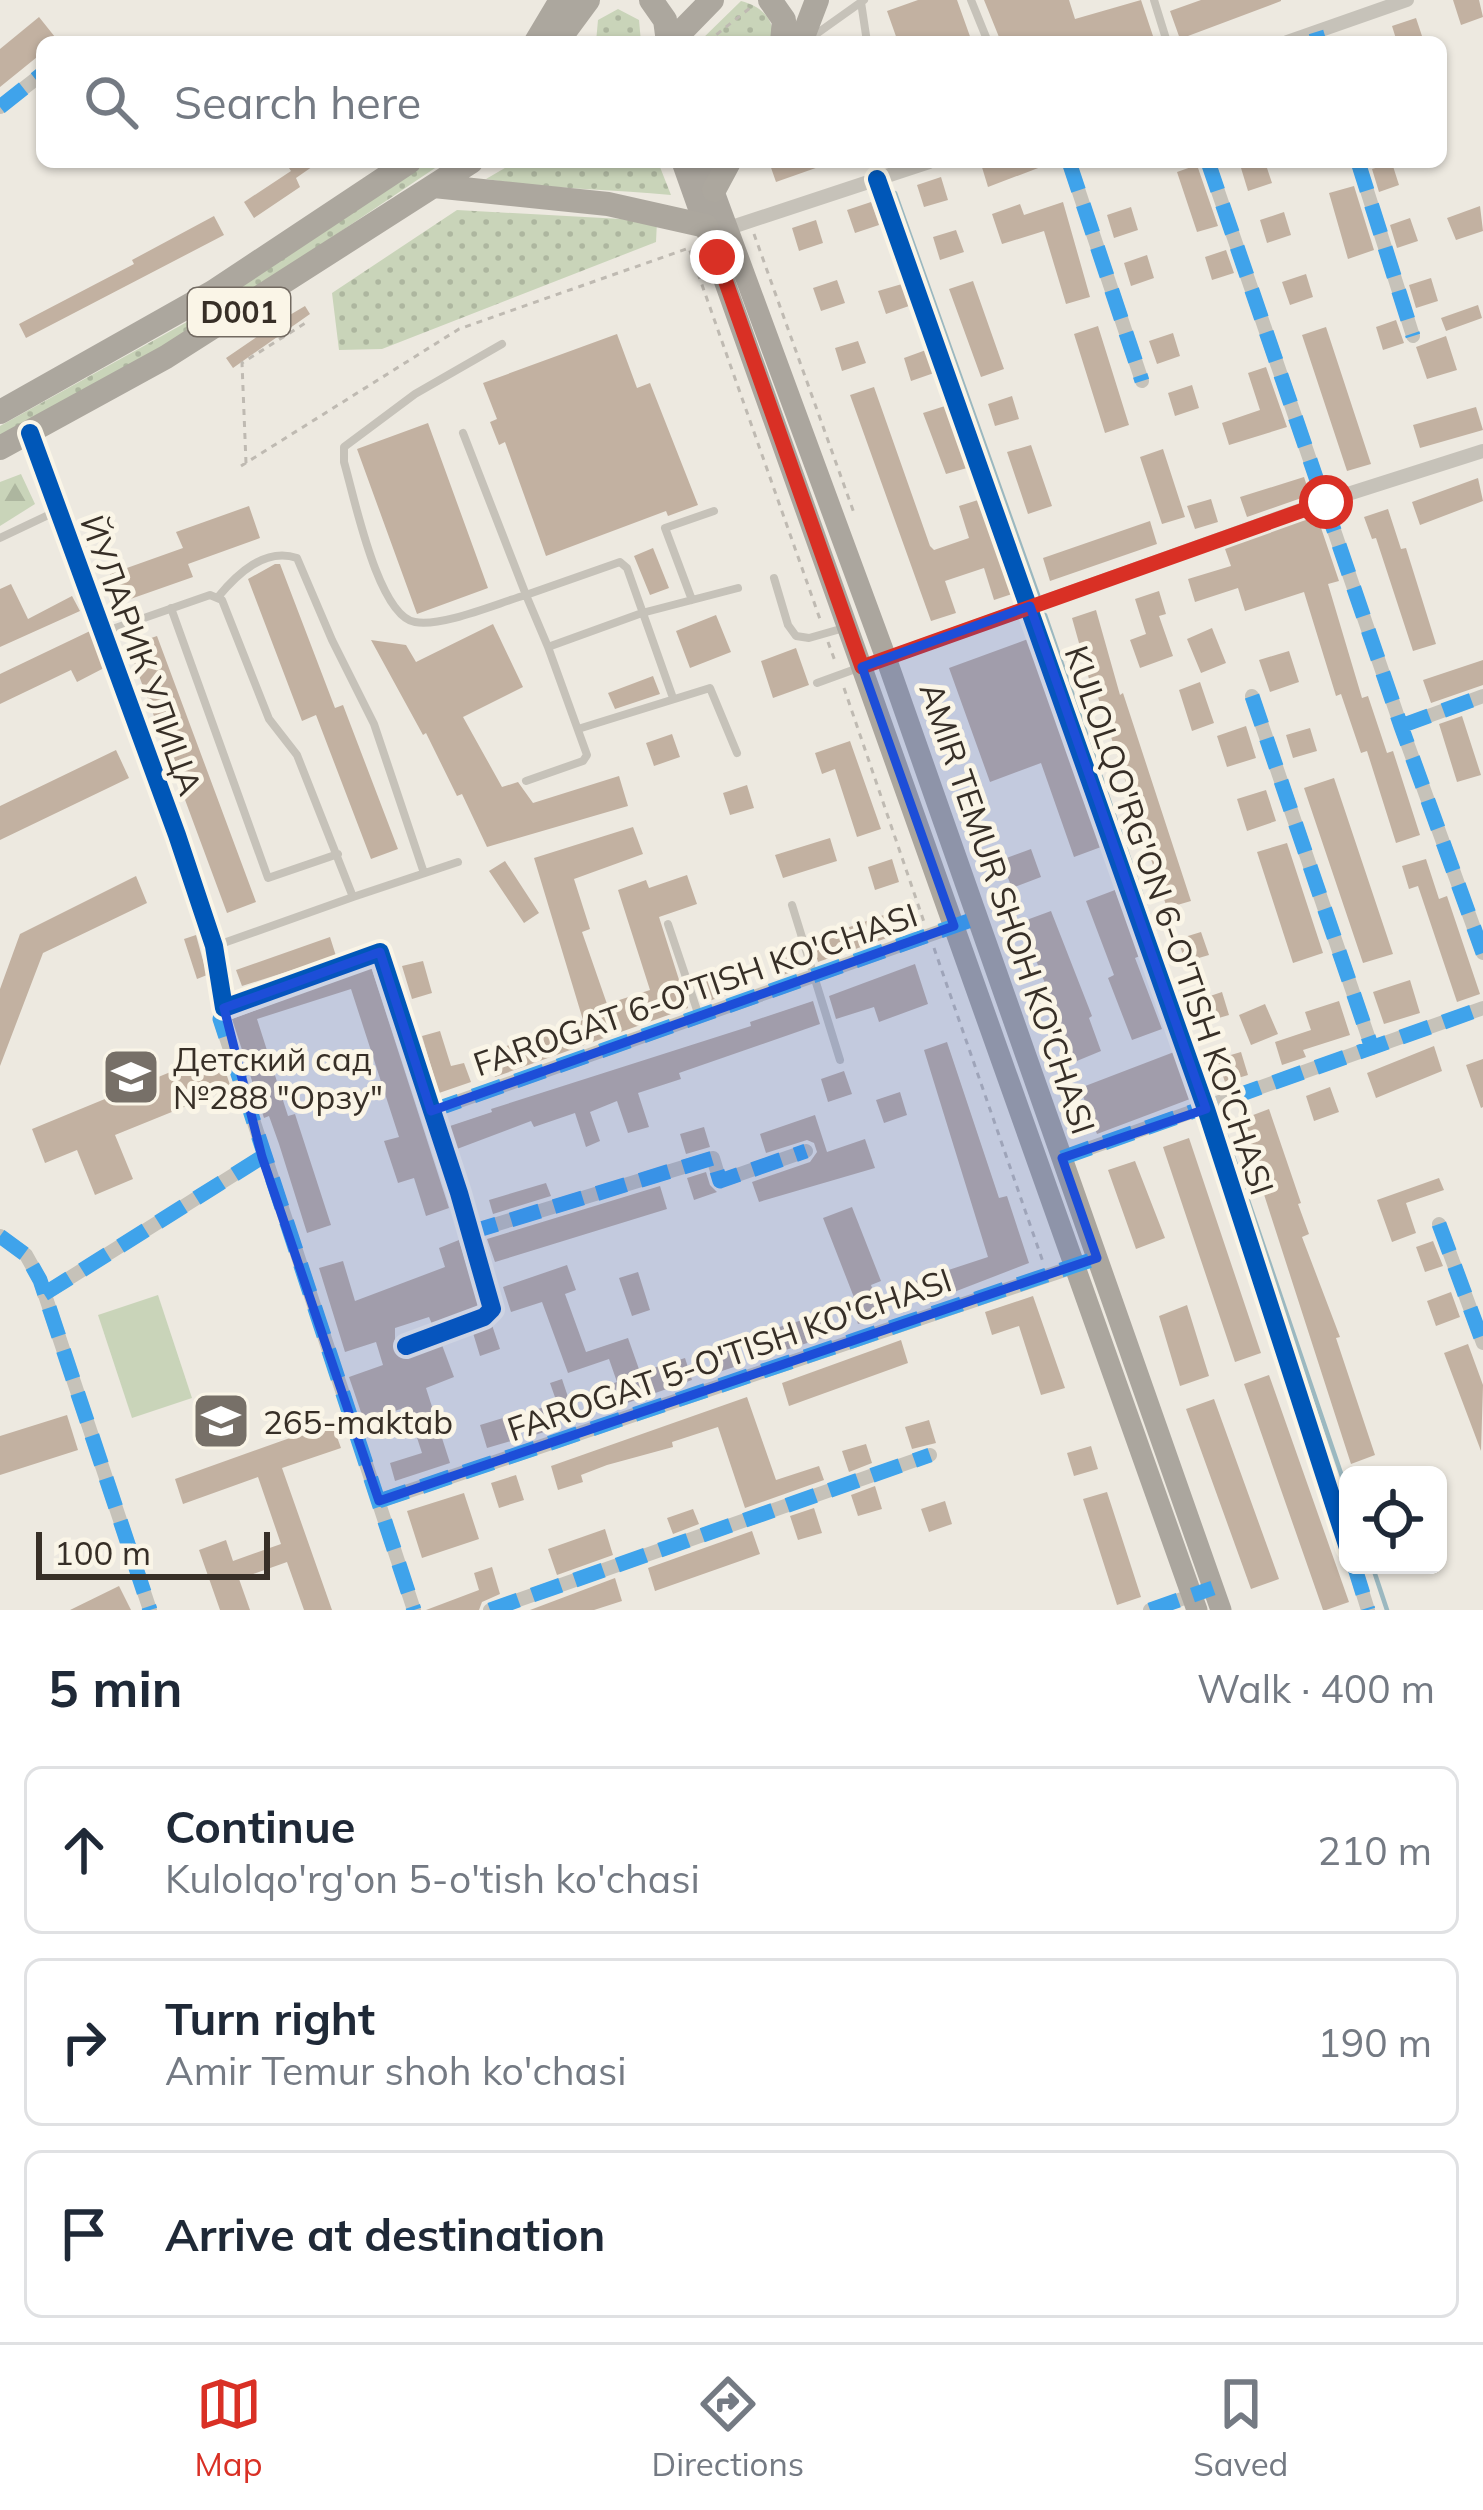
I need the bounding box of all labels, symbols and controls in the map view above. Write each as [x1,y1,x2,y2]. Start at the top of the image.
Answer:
search box [36,36,1447,168]
icon: search [78,69,144,135]
text: Search here [174,74,421,130]
route end [690,230,744,284]
road number: D001 [188,288,290,336]
route start [1299,475,1353,529]
street label: ЙУЛАРИК УЛИЦА [72,509,212,801]
street label: KULOLQO'RG'ON 6-O'TISH KO'CHASI [1057,640,1283,1200]
street label: AMIR TEMUR SHOH KO'CHASI [911,677,1105,1139]
street label: FAROGAT 6-O'TISH KO'CHASI [468,894,922,1084]
place label: Детский сад №288 "Орзу" [173,1038,383,1117]
school or university icon: Детский сад №288 "Орзу" [100,1046,162,1108]
street label: FAROGAT 5-O'TISH KO'CHASI [502,1259,956,1449]
school or university icon: 265-maktab [190,1390,252,1452]
place label: 265-maktab [263,1401,453,1442]
map controls [1339,1466,1447,1574]
button: locate [1339,1466,1447,1574]
scale bar [36,1526,270,1579]
text: 100 m [54,1532,151,1573]
text: 5 min [48,1656,183,1720]
text: Walk · 400 m [1197,1664,1435,1713]
text: Continue [165,1798,355,1854]
icon: ahead [51,1817,117,1883]
text: 210 m [1317,1826,1432,1875]
text: Kulolqo'rg'on 5-o'tish ko'chasi [165,1854,700,1903]
text: Turn right [165,1990,375,2046]
icon: right [51,2009,117,2075]
text: 190 m [1317,2018,1432,2067]
text: Amir Temur shoh ko'chasi [165,2046,627,2095]
icon: arrive [51,2201,117,2267]
text: Arrive at destination [165,2206,605,2262]
tab: Map [195,2371,262,2484]
tab: Directions [652,2371,804,2484]
tab: Saved [1193,2371,1288,2484]

